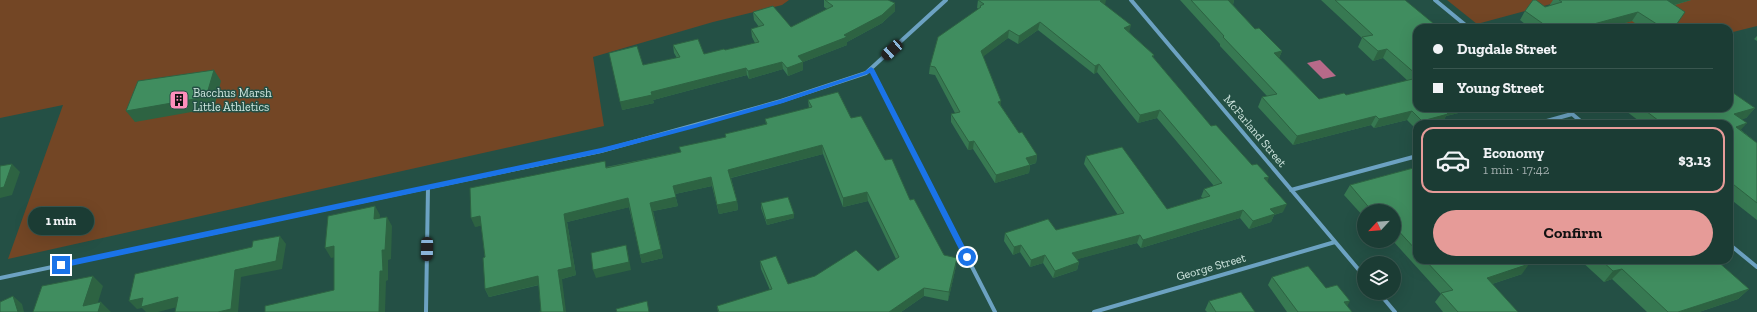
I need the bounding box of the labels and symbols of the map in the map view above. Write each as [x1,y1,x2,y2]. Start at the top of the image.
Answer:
car [879,38,905,62]
place label: Bacchus Marsh Little Athletics [193,86,272,114]
building icon: Bacchus Marsh Little Athletics [168,89,190,111]
street label: McFarland Street [1221,92,1290,170]
north arrow [1357,204,1401,248]
callout: 1 min [28,207,94,235]
car [421,237,433,261]
route start [958,248,976,266]
street label: George Street [1175,250,1248,284]
route end [52,256,70,274]

